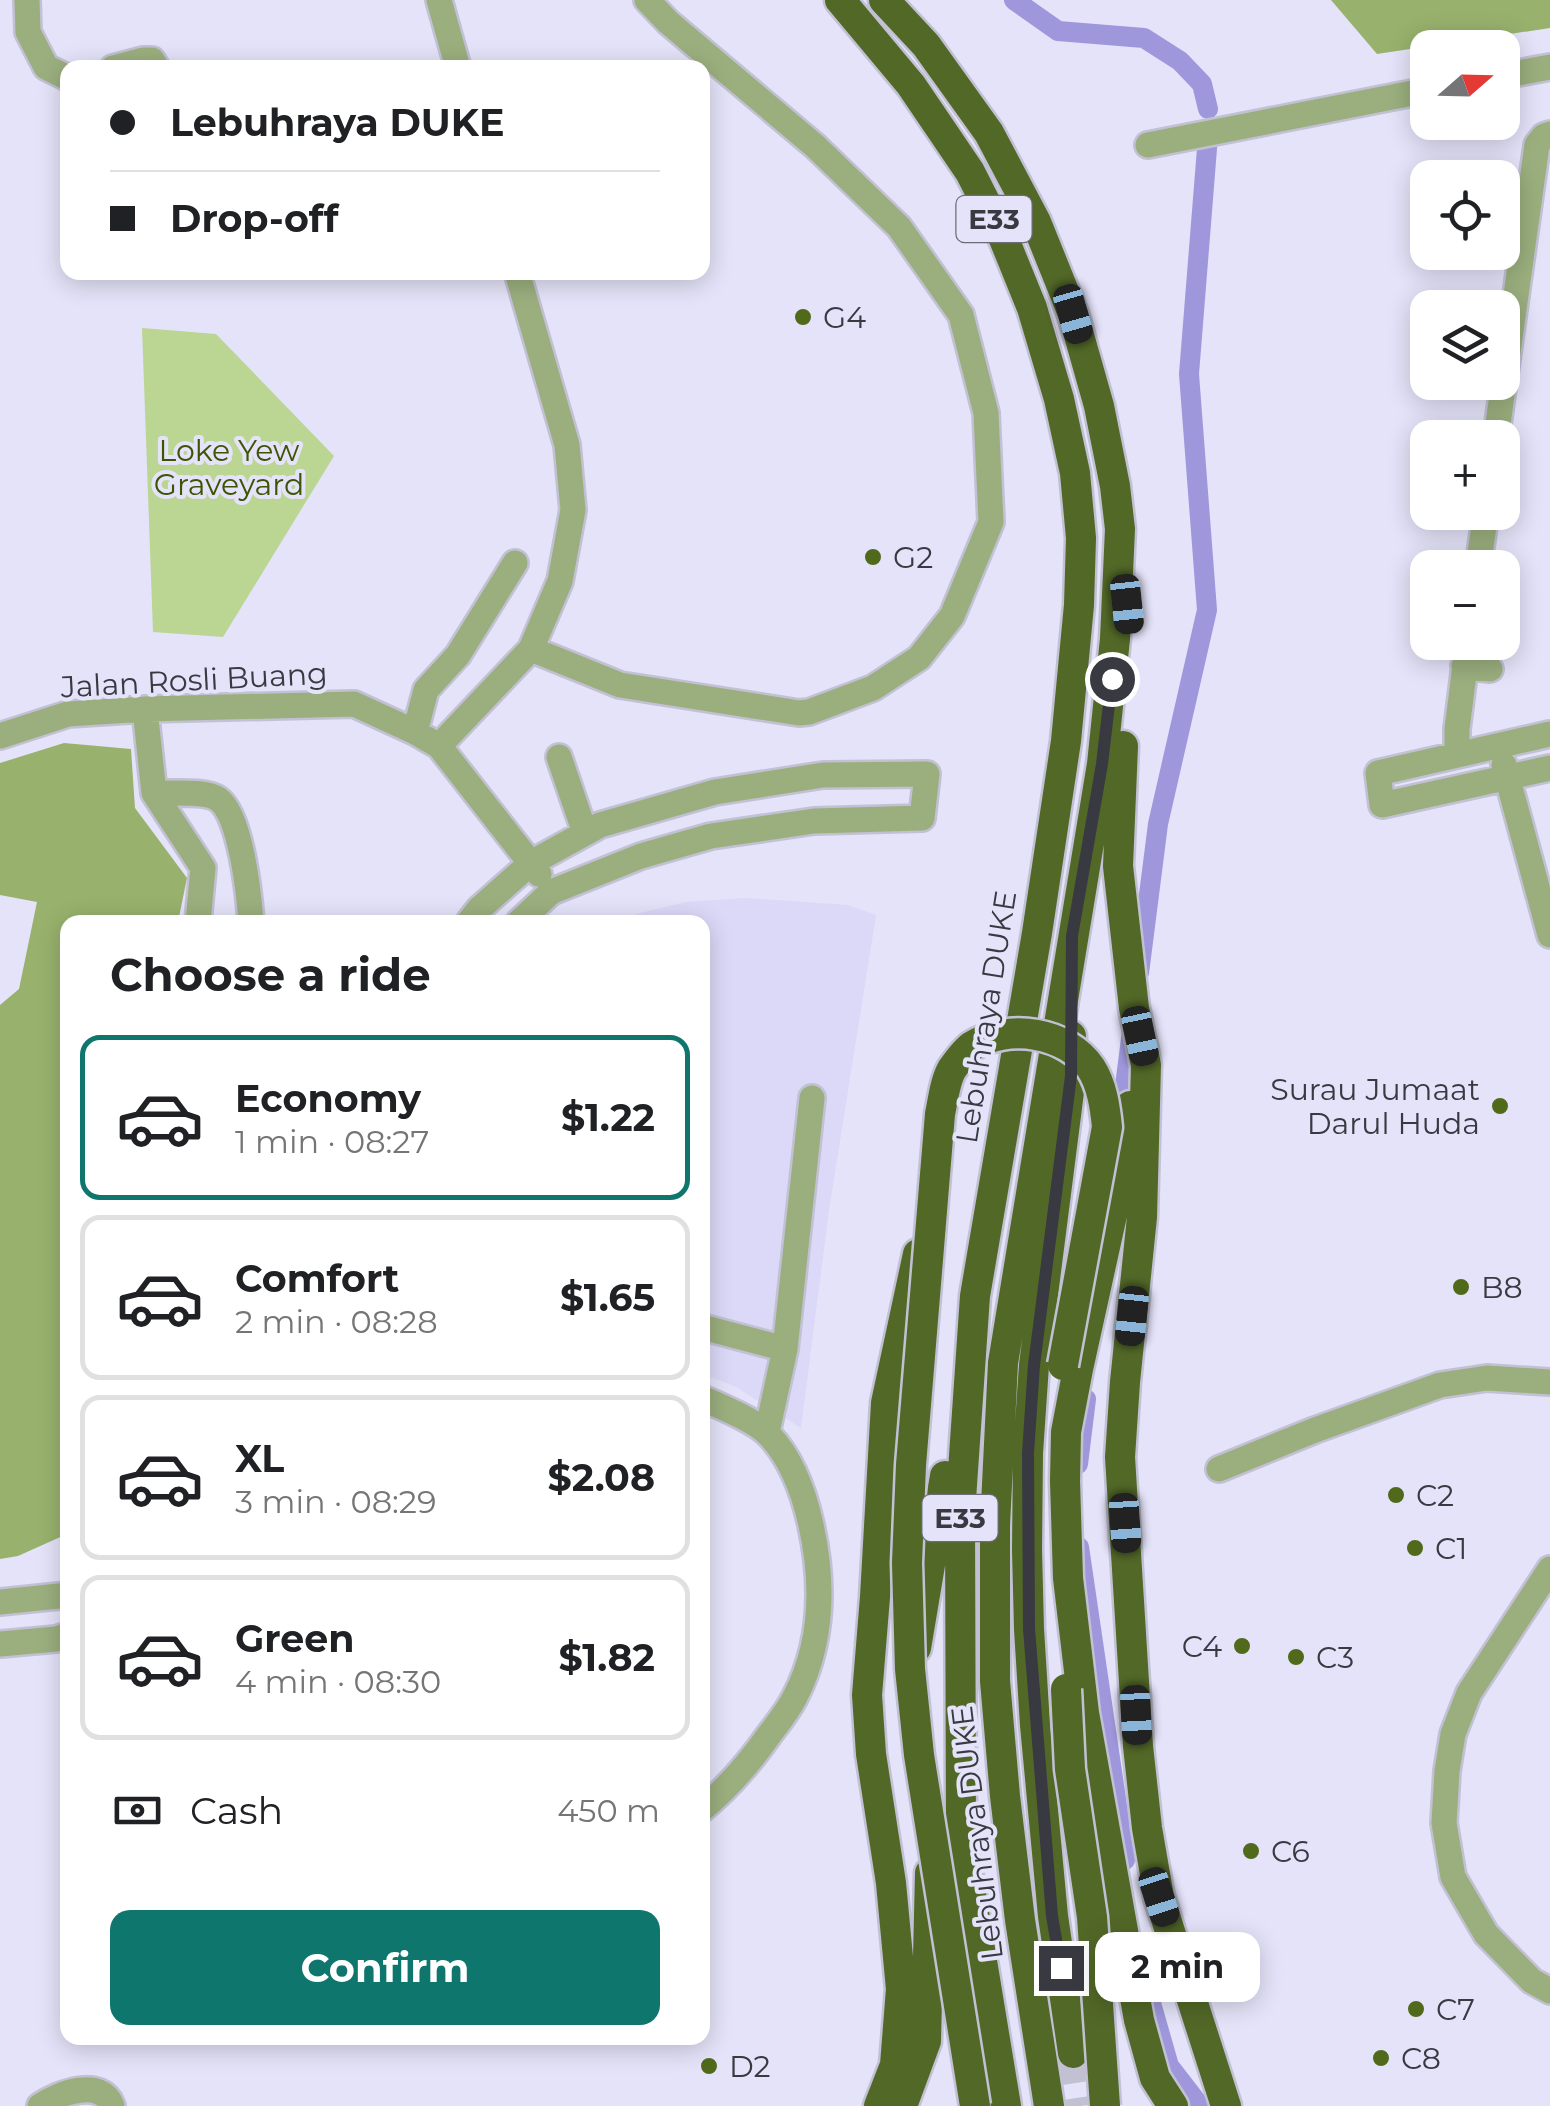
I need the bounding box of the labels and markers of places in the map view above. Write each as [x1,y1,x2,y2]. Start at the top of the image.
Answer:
place label: G4 [823,299,866,336]
marker: G4 [792,306,814,328]
place label: G2 [893,539,933,576]
marker: G2 [862,546,884,568]
place label: Surau Jumaat Darul Huda [1270,1071,1480,1142]
marker: Surau Jumaat Darul Huda [1489,1095,1511,1117]
place label: B8 [1481,1269,1523,1306]
marker: B8 [1450,1276,1472,1298]
place label: C2 [1416,1477,1454,1514]
marker: C2 [1385,1484,1407,1506]
place label: C1 [1435,1530,1467,1567]
marker: C1 [1404,1537,1426,1559]
place label: C4 [1182,1628,1222,1665]
marker: C4 [1231,1635,1253,1657]
place label: C3 [1316,1639,1354,1676]
marker: C3 [1285,1646,1307,1668]
place label: C6 [1271,1833,1310,1870]
marker: C6 [1240,1840,1262,1862]
place label: C7 [1436,1991,1475,2028]
marker: C7 [1405,1998,1427,2020]
place label: C8 [1401,2040,1441,2077]
marker: C8 [1370,2047,1392,2069]
place label: D2 [729,2048,771,2085]
marker: D2 [698,2055,720,2077]

